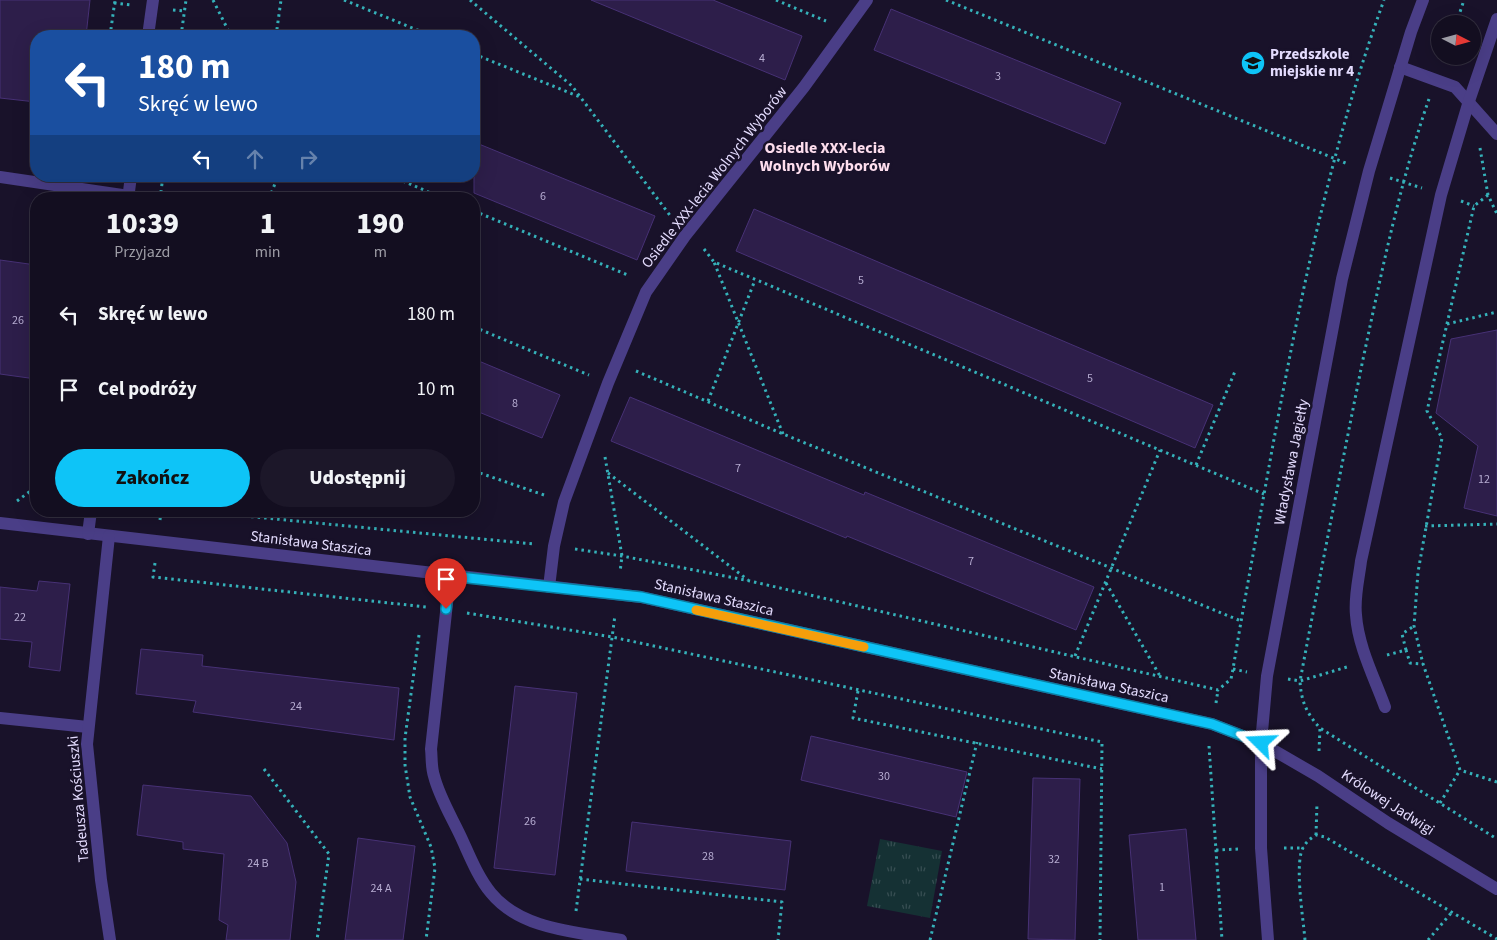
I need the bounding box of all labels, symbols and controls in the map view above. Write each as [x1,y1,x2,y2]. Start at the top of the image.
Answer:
north arrow [1431,15,1481,65]
map controls [1431,15,1481,65]
text: 180 m [138,42,230,92]
place label: Przedszkole miejskie nr 4 [1270,44,1354,82]
icon: left [55,50,120,115]
house number: 4 [759,50,765,67]
school or university icon: Przedszkole miejskie nr 4 [1240,50,1266,76]
house number: 3 [995,68,1001,85]
street label: Osiedle XXX-lecia Wolnych Wyborów [637,82,792,273]
text: Skręć w lewo [138,88,258,120]
district label: Osiedle XXX-lecia Wolnych Wyborów [760,137,891,177]
icon: left [188,145,216,173]
icon: ahead [241,145,269,173]
icon: right [294,145,322,173]
house number: 6 [540,188,546,205]
text: 10:39 [106,202,179,245]
text: 1 [260,202,276,245]
text: 190 [356,202,404,245]
text: Przyjazd [114,241,170,263]
text: min [255,241,281,263]
text: m [374,241,387,263]
house number: 5 [858,272,864,289]
icon: left [55,301,83,329]
text: Skręć w lewo [98,301,208,328]
text: 180 m [407,301,455,328]
house number: 26 [12,312,24,329]
house number: 5 [1087,370,1093,387]
icon: arrive [55,376,83,404]
text: Cel podróży [98,376,197,403]
text: 10 m [417,376,455,403]
house number: 8 [512,395,518,412]
street label: Władysława Jagiełły [1269,397,1314,527]
button: Zakończ [55,449,250,507]
button: Udostępnij [260,449,455,507]
house number: 7 [735,460,741,477]
house number: 12 [1478,471,1490,488]
street label: Stanisława Staszica [249,526,373,561]
house number: 7 [968,553,974,570]
pin [425,558,467,609]
icon: arrive [432,565,460,593]
street label: Stanisława Staszica [652,574,776,621]
house number: 22 [14,609,26,626]
street label: Stanisława Staszica [1047,663,1171,708]
house number: 24 [290,698,302,715]
position arrow [1234,716,1286,768]
street label: Tadeusza Kościuszki [63,735,94,863]
street label: Królowej Jadwigi [1337,764,1439,840]
house number: 30 [878,768,890,785]
house number: 26 [524,813,536,830]
house number: 28 [702,848,714,865]
house number: 32 [1048,851,1060,868]
house number: 24 B [247,855,269,872]
house number: 1 [1159,879,1165,896]
house number: 24 A [371,880,392,897]

